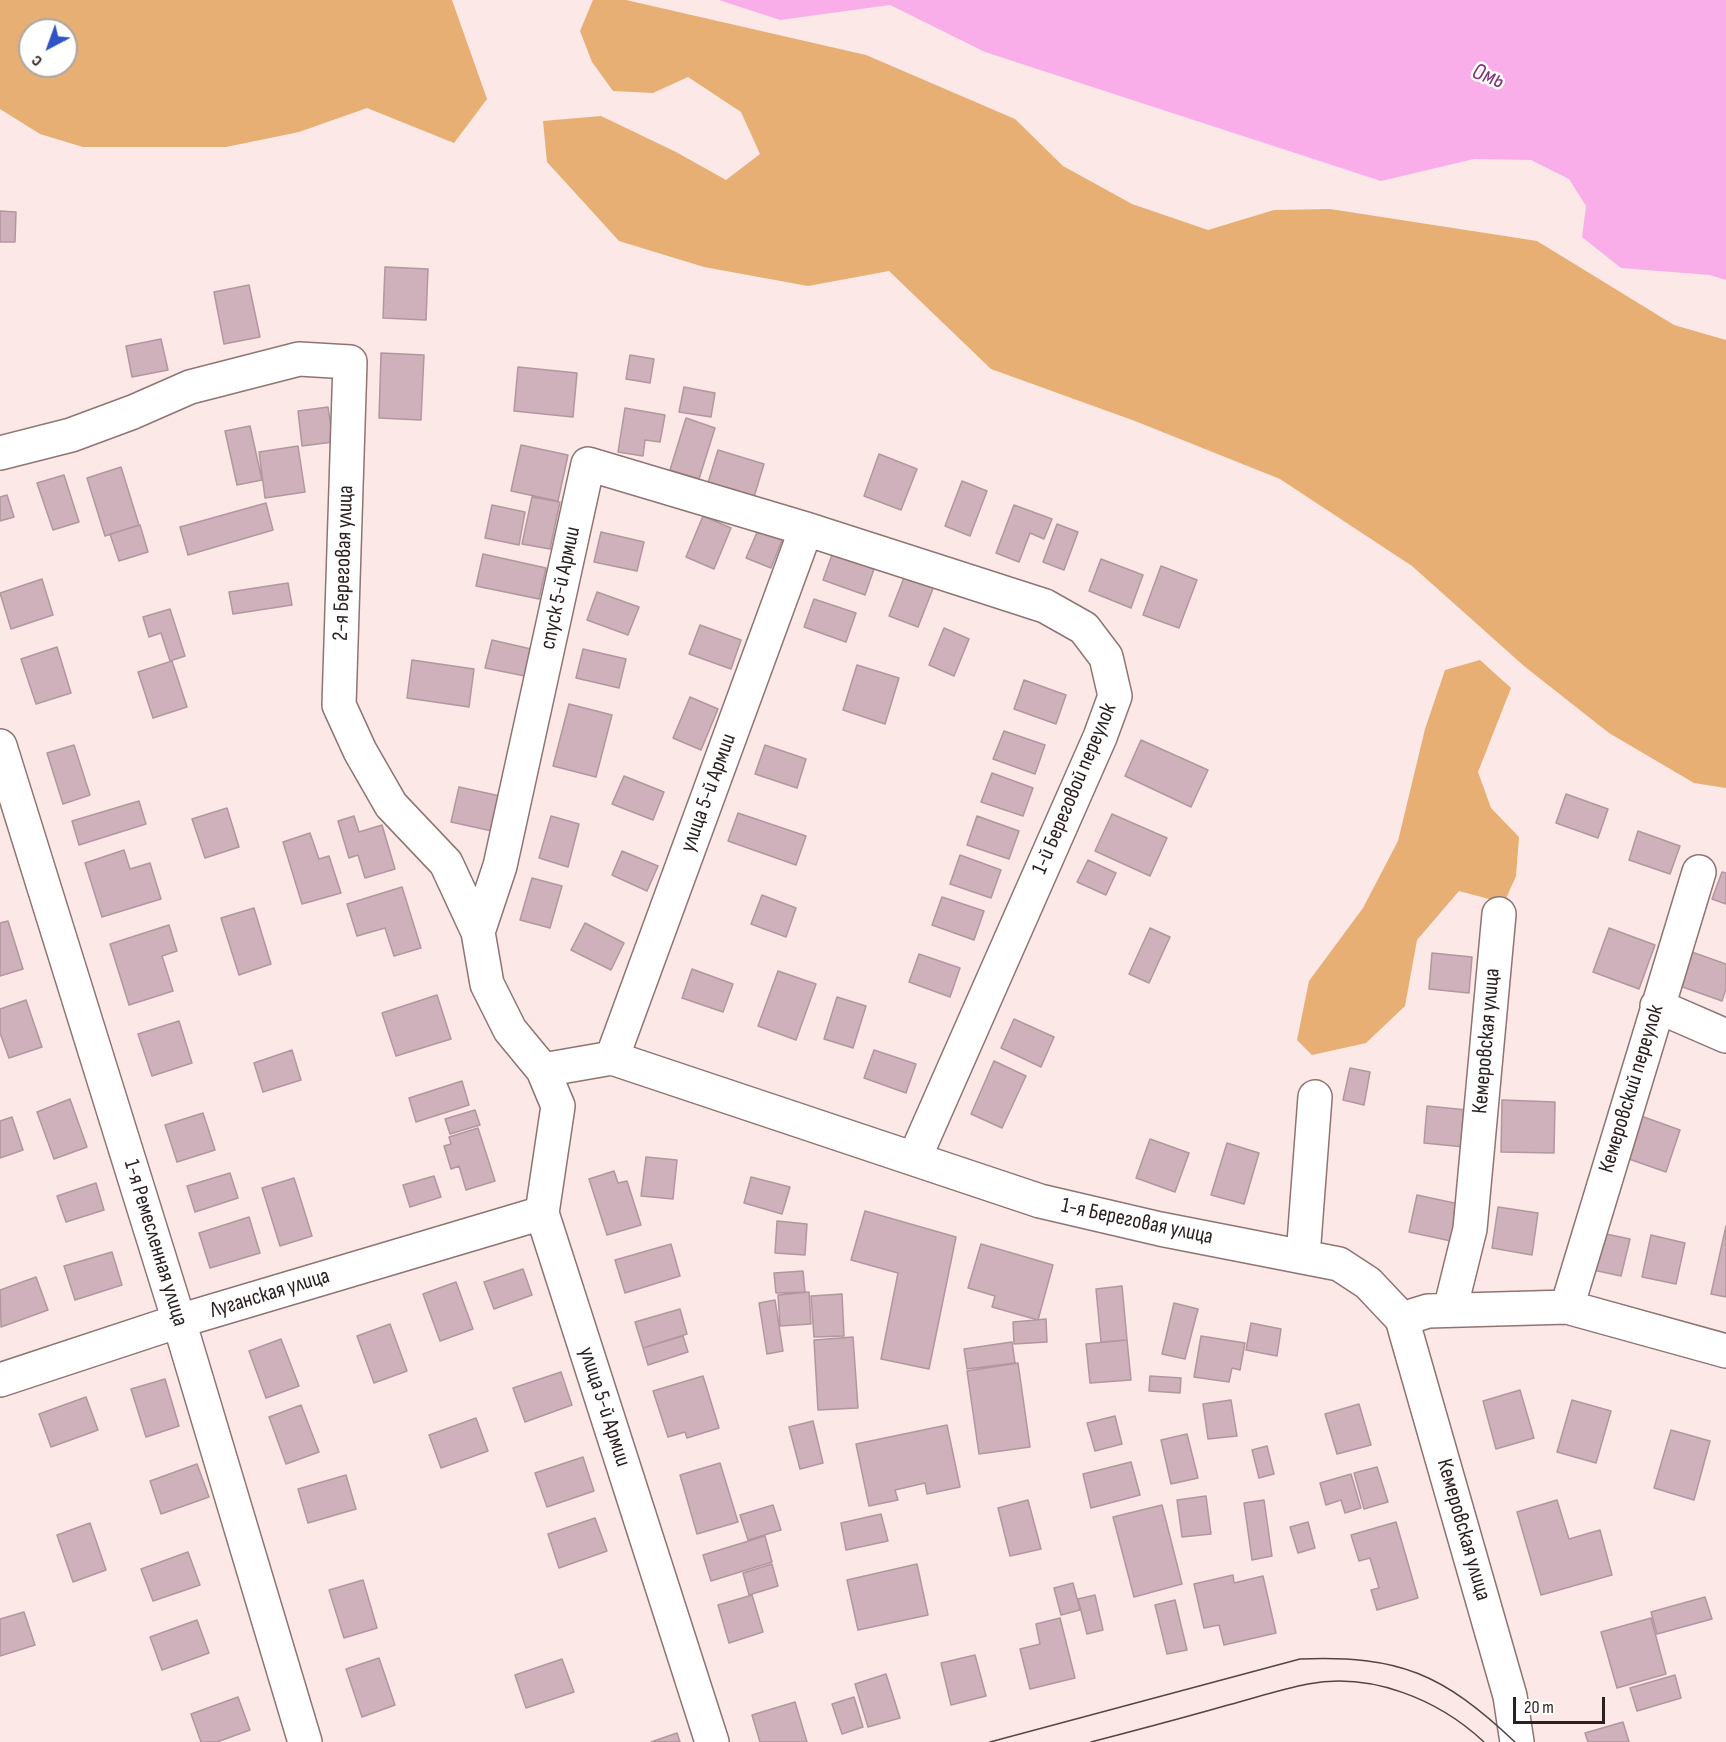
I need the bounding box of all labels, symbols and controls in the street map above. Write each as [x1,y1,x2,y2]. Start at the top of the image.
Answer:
north arrow [18,18,78,78]
text: С [28,51,47,70]
water label: Омь [1468,58,1508,96]
street label: 2-я Береговая улица [328,485,360,641]
street label: спуск 5-й Армии [535,524,587,652]
street label: 1-й Береговой переулок [1027,700,1123,878]
street label: улица 5-й Армии [675,730,743,856]
street label: Кемеровская улица [1467,967,1507,1115]
street label: Кемеровский переулок [1594,1002,1670,1176]
street label: 1-я Ремесленная улица [117,1156,193,1330]
street label: 1-я Береговая улица [1059,1193,1215,1251]
street label: Луганская улица [207,1263,333,1325]
street label: улица 5-й Армии [572,1344,636,1470]
street label: Кемеровская улица [1430,1456,1496,1604]
scale bar [1516,1685,1608,1723]
text: 20 m [1524,1697,1554,1718]

